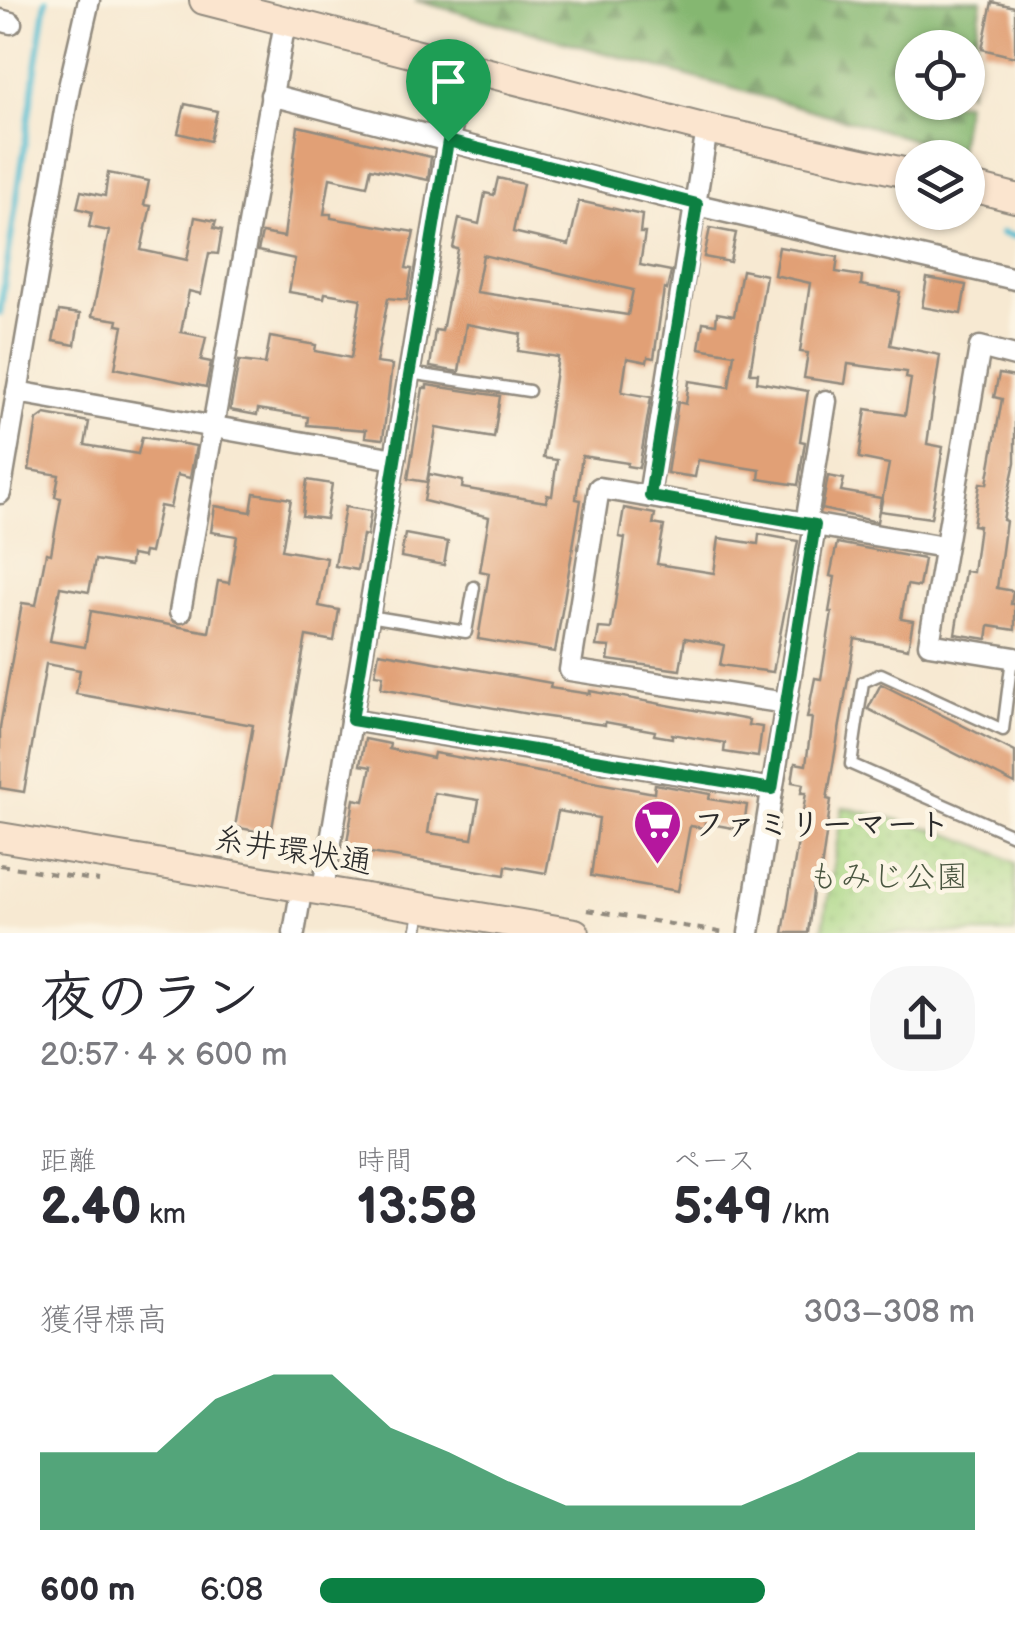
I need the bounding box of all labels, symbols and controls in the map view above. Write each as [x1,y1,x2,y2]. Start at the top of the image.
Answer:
map controls [895,30,985,230]
button: locate [895,30,985,120]
pin [406,39,491,142]
icon: arrive [421,54,476,109]
button: layers [895,140,985,230]
supermarket icon: ファミリーマート [632,798,684,866]
place label: ファミリーマート [693,806,950,845]
street label: 糸井環状通 [211,820,375,883]
park label: もみじ公園 [808,858,968,897]
text: 夜のラン [40,965,260,1032]
button: share [870,966,975,1071]
text: 20:57 · 4 × 600 m [40,1036,288,1075]
text: 距離 [40,1145,96,1178]
text: 時間 [357,1145,413,1178]
text: ペース [673,1145,756,1178]
text: 2.40 [40,1178,142,1238]
text: 13:58 [357,1178,478,1238]
text: 5:49 [673,1178,773,1238]
text: km [142,1198,186,1231]
text: /km [773,1198,830,1231]
text: 303–308 m [803,1293,975,1332]
text: 獲得標高 [40,1301,168,1340]
text: 600 m [40,1571,135,1610]
text: 6:08 [200,1571,264,1610]

